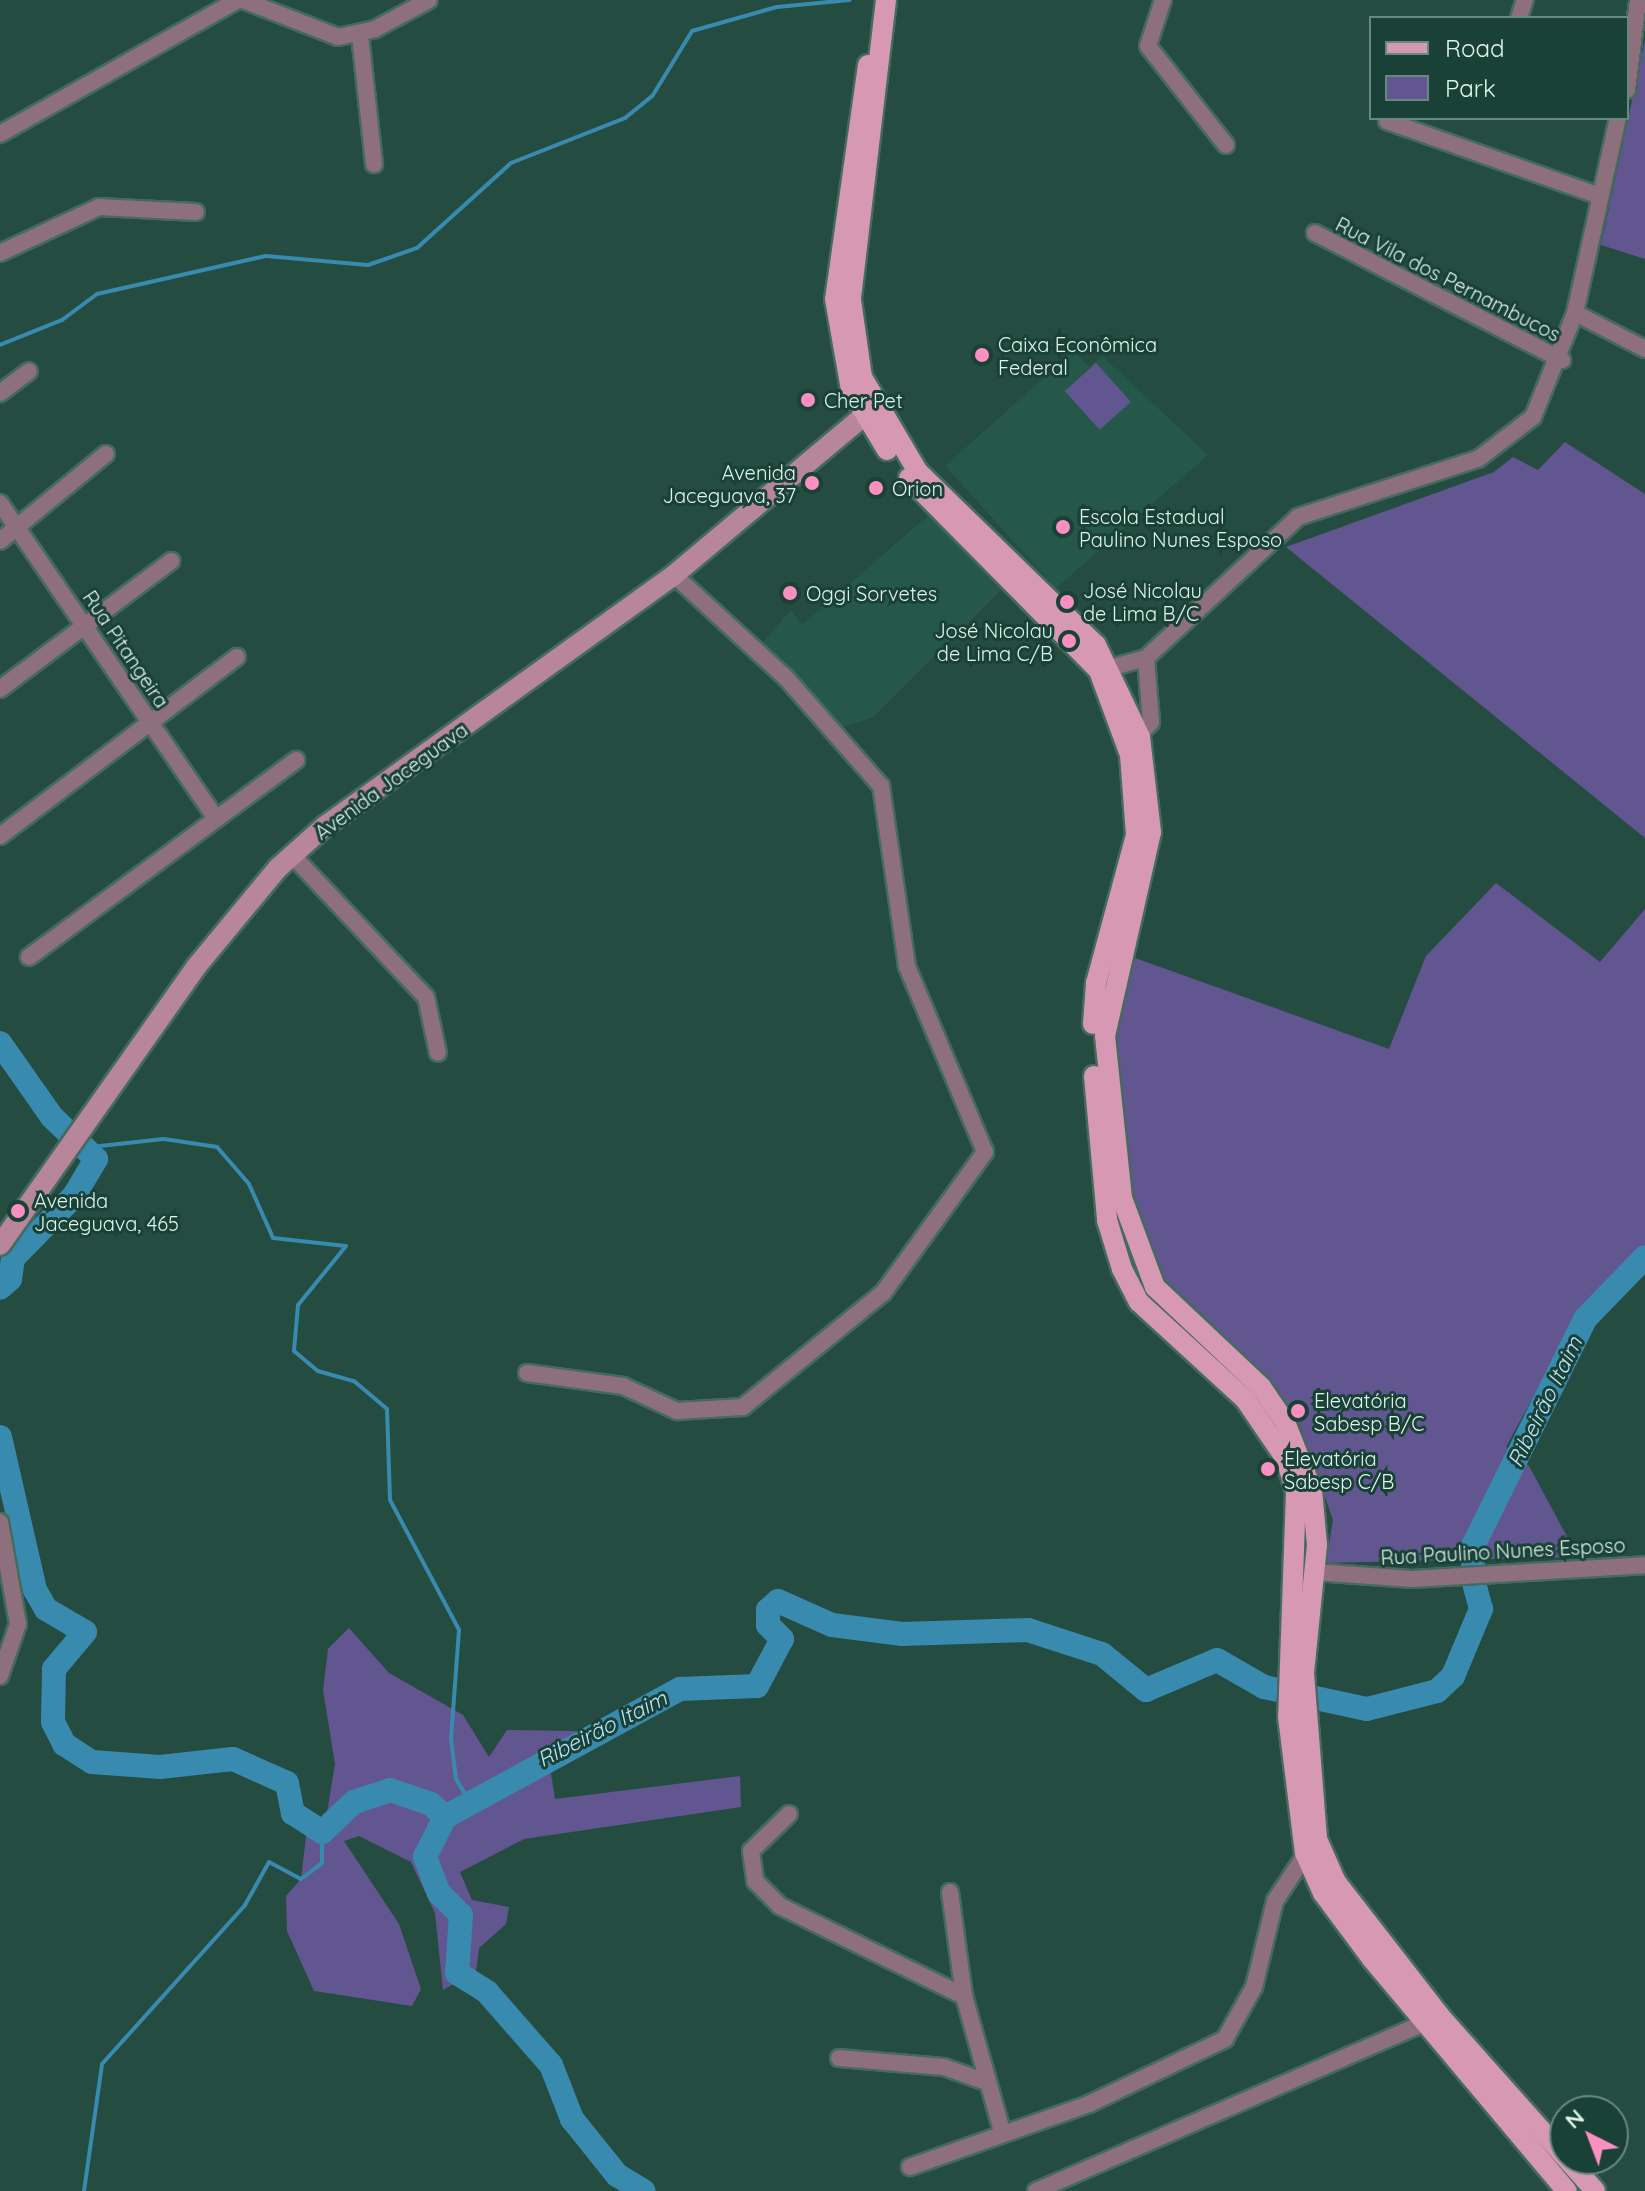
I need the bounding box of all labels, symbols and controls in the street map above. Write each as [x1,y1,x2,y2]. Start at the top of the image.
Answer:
legend [1369,16,1629,120]
text: Road [1445,33,1505,63]
text: Park [1445,73,1496,103]
street label: Rua Vila dos Pernambucos [1332,212,1564,346]
place label: Caixa Econômica Federal [998,332,1157,379]
marker: Caixa Econômica Federal [973,346,991,364]
place label: Cher Pet [824,388,903,412]
marker: Cher Pet [799,391,817,409]
place label: Avenida Jaceguava, 37 [663,460,796,507]
marker: Avenida Jaceguava, 37 [803,474,821,492]
place label: Orion [892,476,943,500]
marker: Orion [867,479,885,497]
place label: Escola Estadual Paulino Nunes Esposo [1079,504,1282,551]
marker: Escola Estadual Paulino Nunes Esposo [1054,518,1072,536]
place label: José Nicolau de Lima B/C [1083,578,1202,625]
place label: Oggi Sorvetes [806,581,937,605]
marker: Oggi Sorvetes [781,584,799,602]
street label: Rua Pitangeira [78,586,174,712]
marker: José Nicolau de Lima B/C [1058,593,1076,611]
place label: José Nicolau de Lima C/B [934,618,1053,665]
marker: José Nicolau de Lima C/B [1060,632,1078,650]
street label: Avenida Jaceguava [310,717,472,845]
place label: Avenida Jaceguava, 465 [34,1188,179,1235]
marker: Avenida Jaceguava, 465 [9,1202,27,1220]
water label: Ribeirão Itaim [1502,1332,1588,1472]
place label: Elevatória Sabesp B/C [1314,1388,1424,1435]
marker: Elevatória Sabesp B/C [1289,1402,1307,1420]
place label: Elevatória Sabesp C/B [1284,1446,1394,1493]
marker: Elevatória Sabesp C/B [1259,1460,1277,1478]
street label: Rua Paulino Nunes Esposo [1380,1533,1626,1569]
water label: Ribeirão Itaim [533,1685,671,1773]
north arrow [1549,2095,1629,2175]
text: N [1559,2103,1590,2134]

